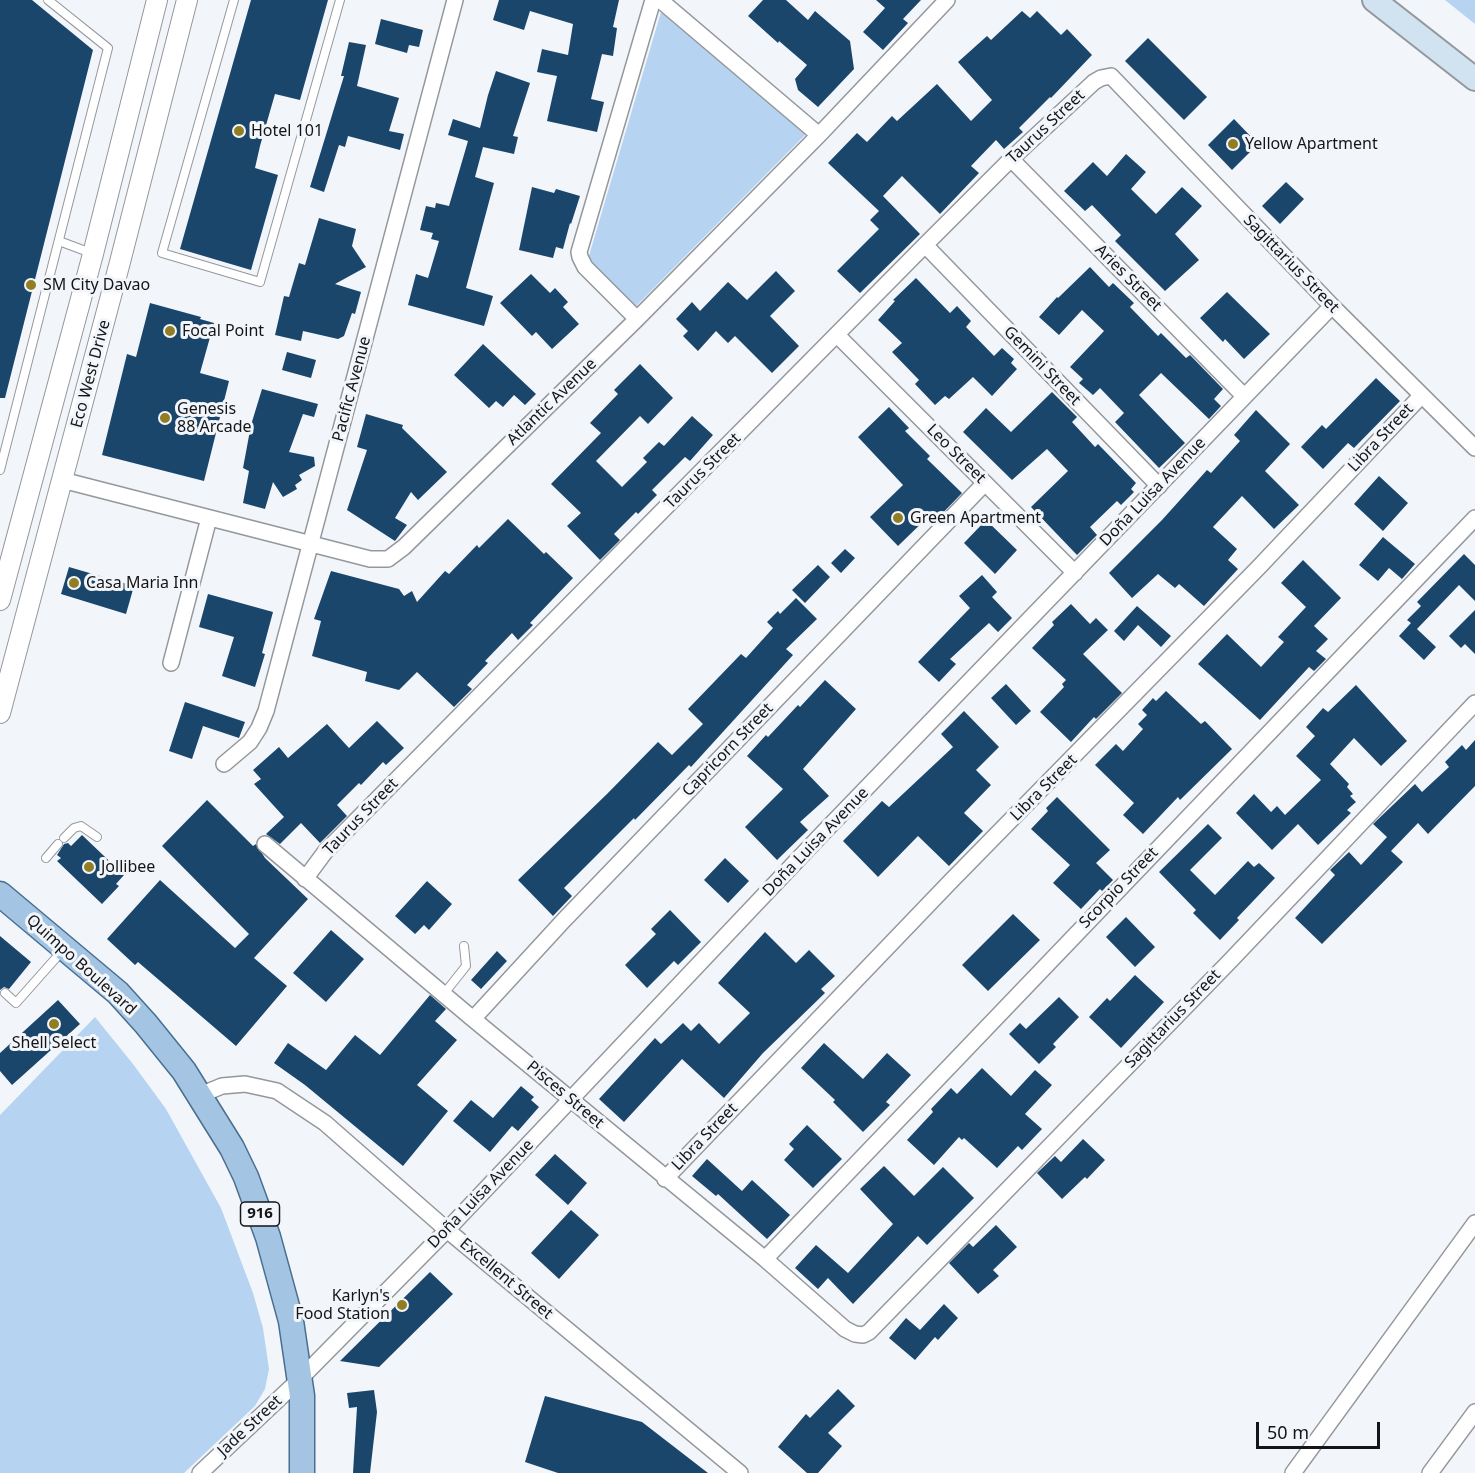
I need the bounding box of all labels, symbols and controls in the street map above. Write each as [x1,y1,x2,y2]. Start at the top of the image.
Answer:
street label: Taurus Street [1003,86,1089,168]
place label: Hotel 101 [251,121,323,141]
marker: Hotel 101 [232,124,246,138]
place label: Yellow Apartment [1245,134,1378,154]
marker: Yellow Apartment [1226,137,1240,151]
street label: Sagittarius Street [1239,211,1343,317]
street label: Aries Street [1091,241,1165,315]
place label: SM City Davao [43,275,150,295]
marker: SM City Davao [24,278,38,292]
street label: Eco West Drive [67,318,115,430]
place label: Focal Point [182,321,264,341]
street label: Gemini Street [999,322,1085,410]
marker: Focal Point [163,324,177,338]
street label: Pacific Avenue [329,334,375,444]
street label: Atlantic Avenue [503,354,601,450]
place label: Genesis 88 Arcade [177,399,251,437]
street label: Libra Street [1345,400,1417,476]
marker: Genesis 88 Arcade [158,411,172,425]
street label: Leo Street [922,420,990,488]
street label: Taurus Street [661,429,745,513]
street label: Doña Luisa Avenue [1096,434,1210,550]
place label: Green Apartment [910,508,1041,528]
marker: Green Apartment [891,511,905,525]
place label: Casa Maria Inn [86,573,198,593]
marker: Casa Maria Inn [67,576,81,590]
street label: Capricorn Street [679,699,777,801]
street label: Libra Street [1007,751,1081,825]
street label: Taurus Street [320,775,402,859]
street label: Doña Luisa Avenue [759,784,873,900]
street label: Scorpio Street [1076,843,1162,933]
place label: Jollibee [101,857,155,877]
marker: Jollibee [82,860,96,874]
street label: Quimpo Boulevard [22,911,140,1019]
street label: Sagittarius Street [1121,966,1225,1072]
marker: Shell Select [47,1017,61,1031]
place label: Shell Select [12,1033,96,1053]
street label: Pisces Street [523,1057,607,1133]
street label: Libra Street [668,1099,742,1175]
street label: Doña Luisa Avenue [424,1136,538,1252]
road number: 916 [240,1202,280,1226]
street label: Excellent Street [456,1235,556,1323]
place label: Karlyn's Food Station [295,1286,390,1324]
marker: Karlyn's Food Station [395,1298,409,1312]
street label: Jade Street [214,1391,286,1461]
scale bar [1259,1410,1384,1448]
text: 50 m [1267,1420,1309,1444]

